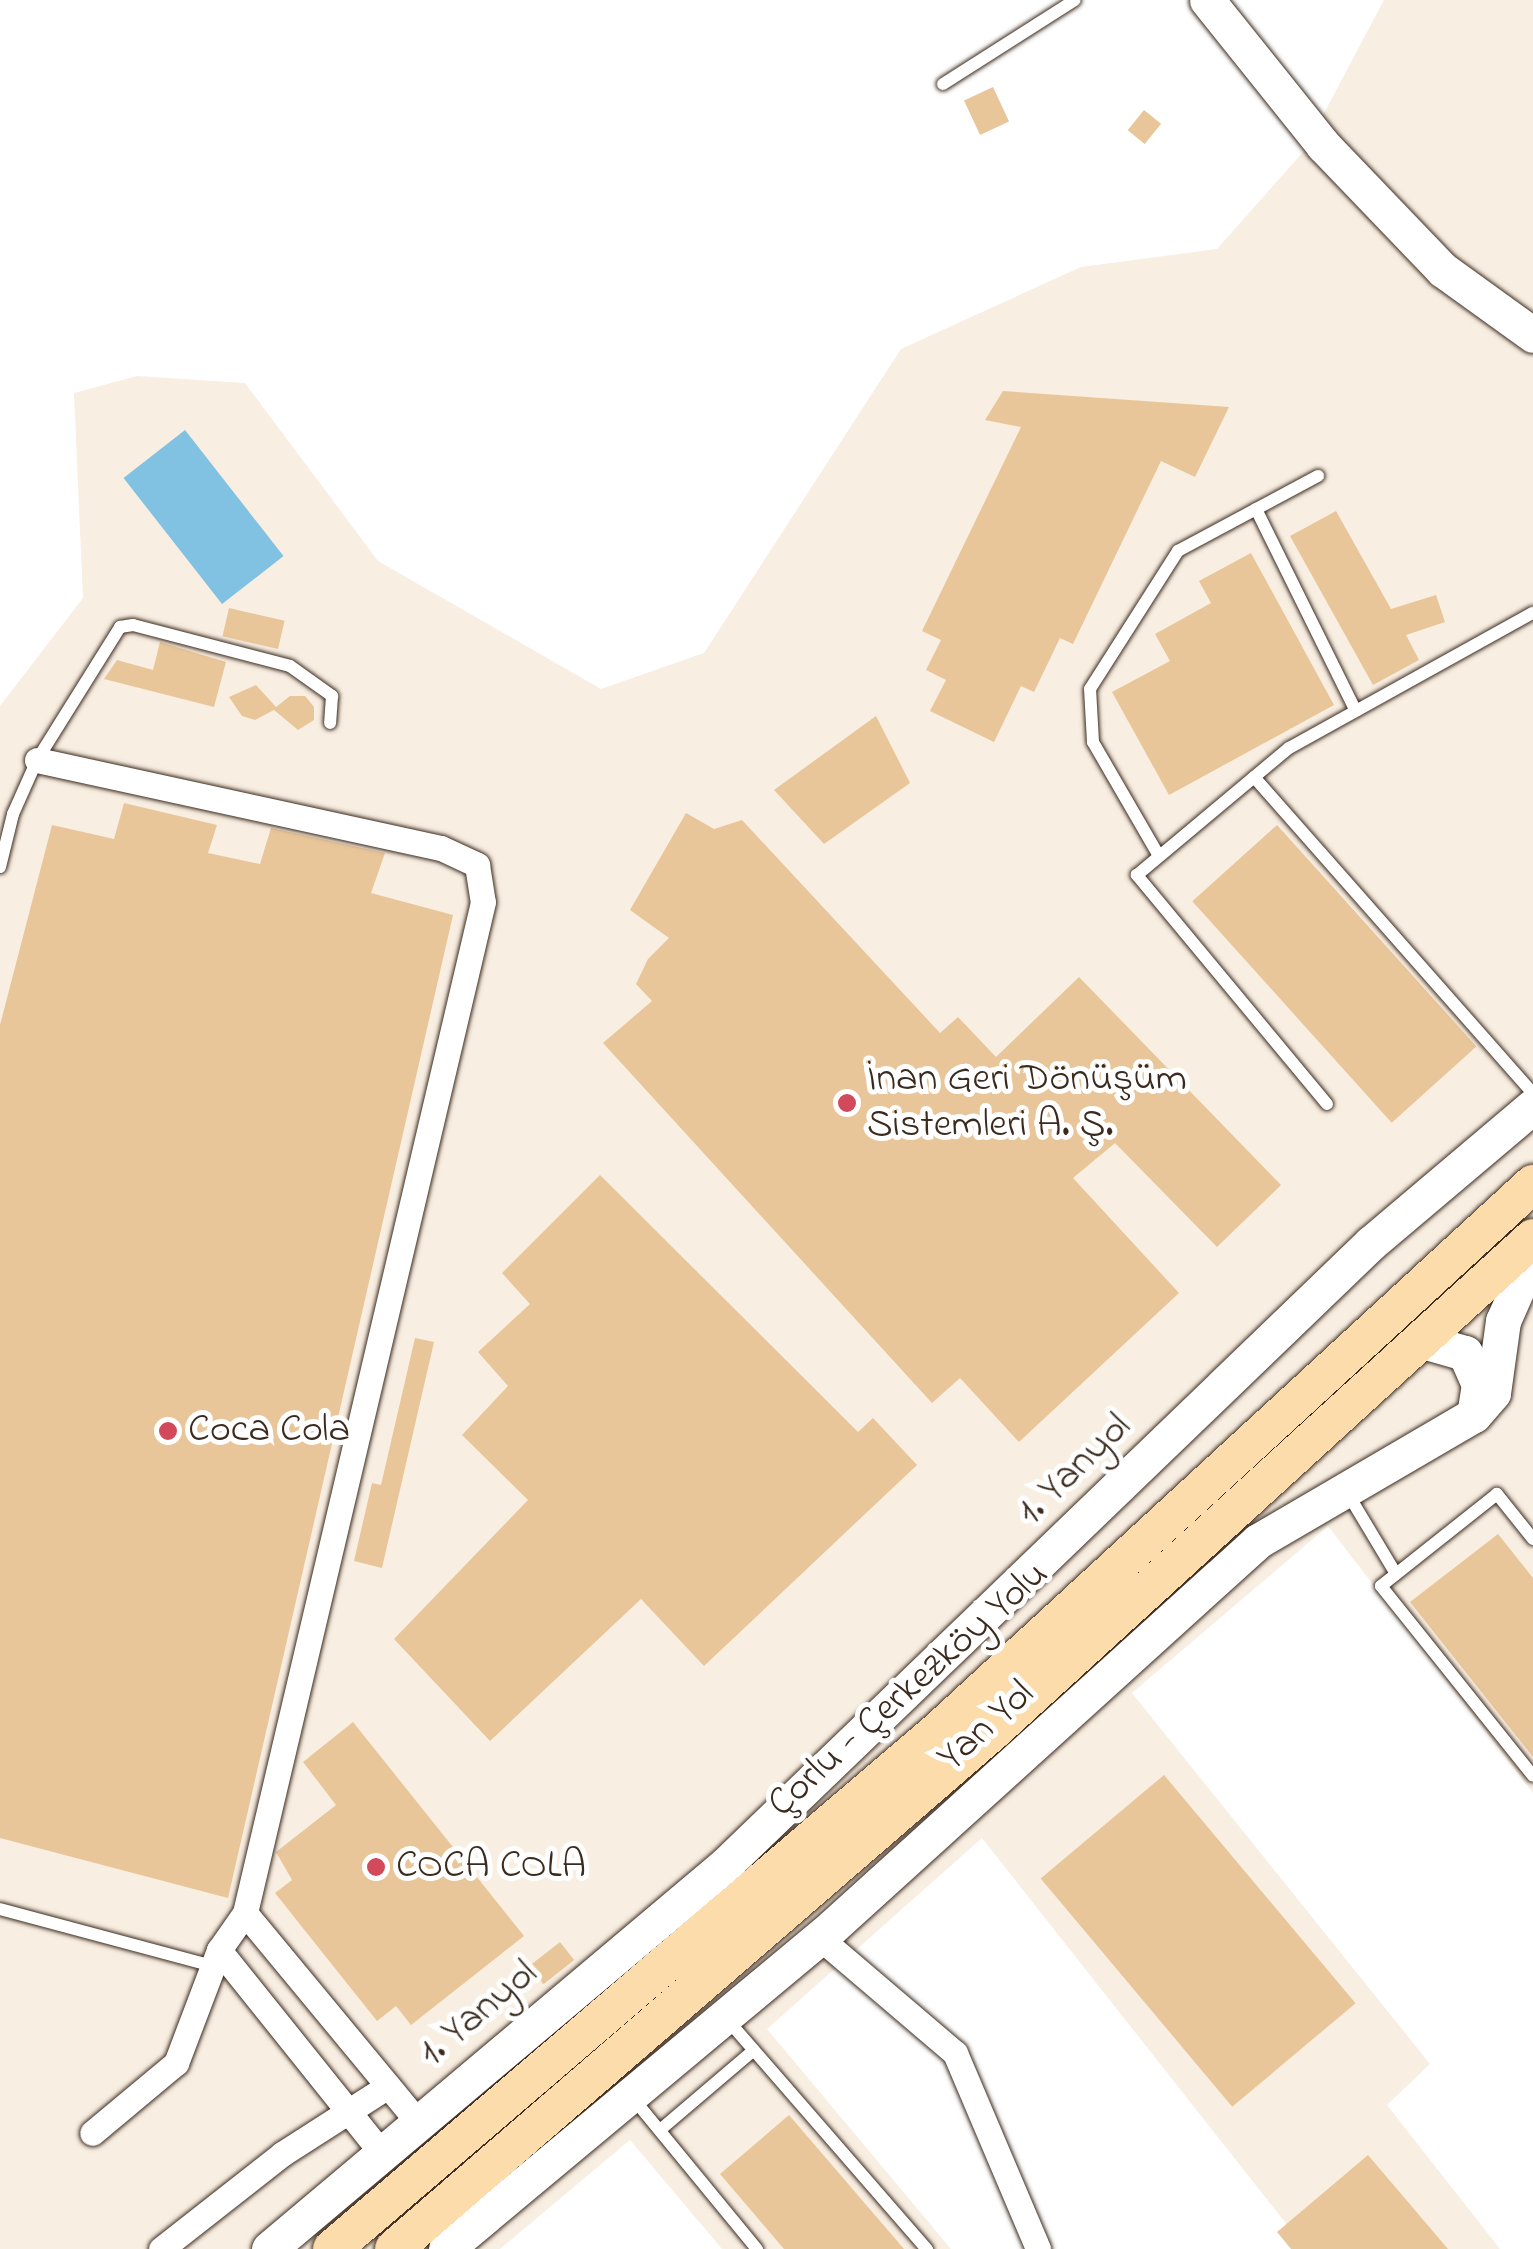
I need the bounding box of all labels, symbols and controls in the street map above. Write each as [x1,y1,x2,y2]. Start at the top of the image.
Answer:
place label: İnan Geri Dönüşüm Sistemleri A. Ş. [867,1056,1187,1150]
marker: İnan Geri Dönüşüm Sistemleri A. Ş. [836,1092,858,1114]
street label: 1. Yanyol [1008,1404,1142,1536]
place label: Coca Cola [188,1407,350,1455]
marker: Coca Cola [157,1420,179,1442]
street label: Çorlu - Çerkezköy Yolu [759,1551,1059,1829]
street label: Yan Yol [929,1671,1045,1783]
place label: COCA COLA [396,1843,586,1891]
marker: COCA COLA [365,1856,387,1878]
street label: 1. Yanyol [410,1951,548,2077]

